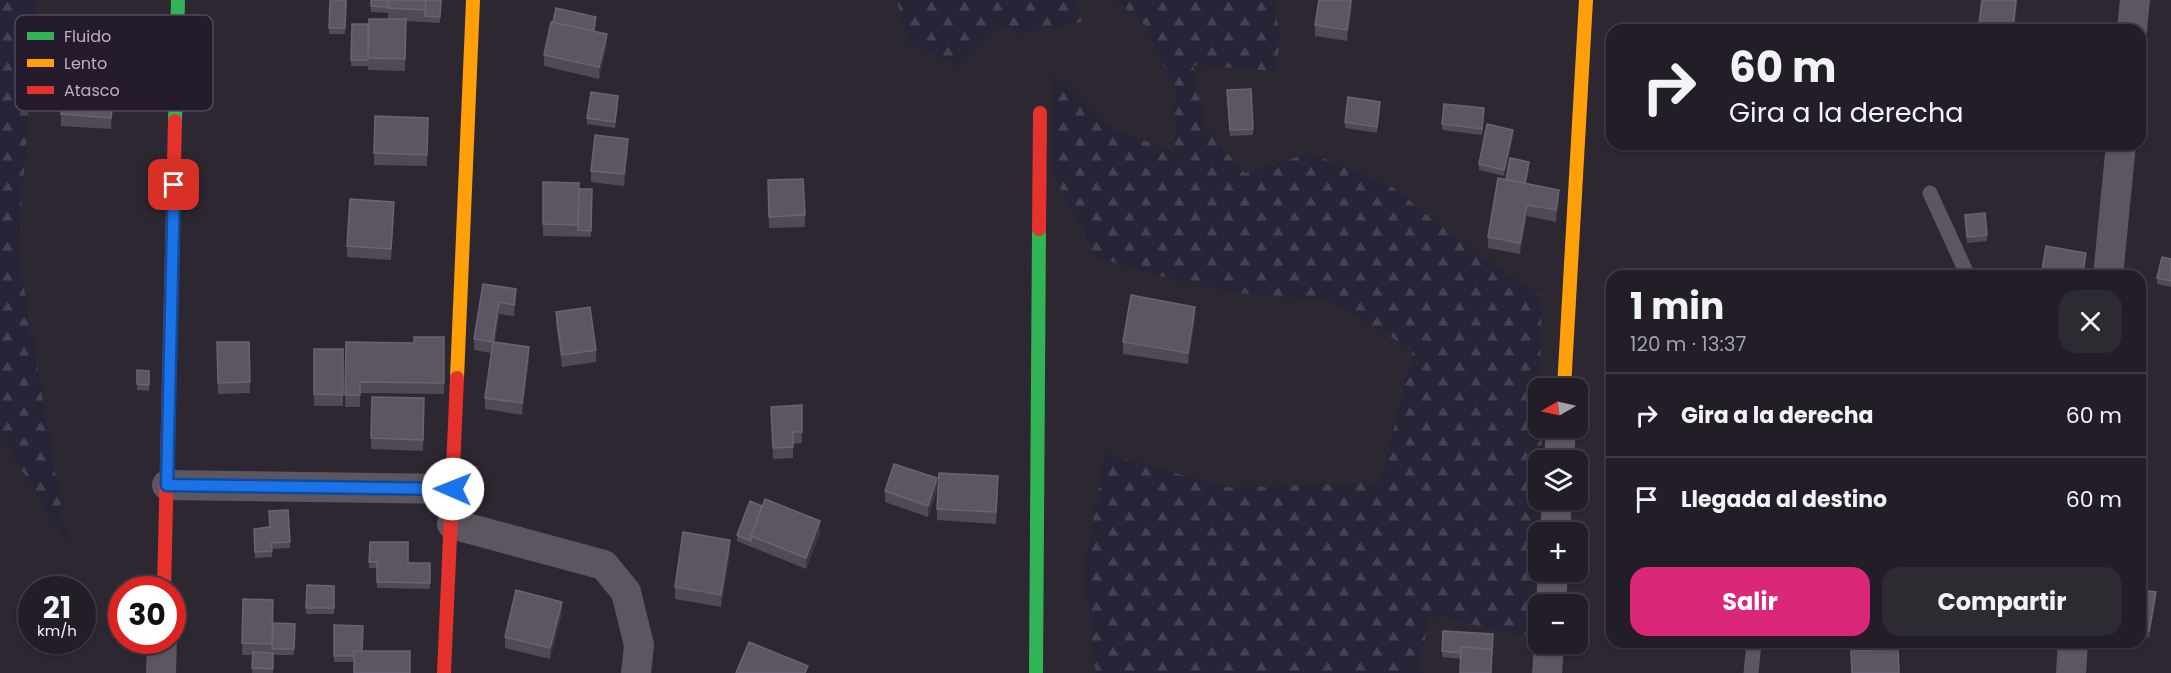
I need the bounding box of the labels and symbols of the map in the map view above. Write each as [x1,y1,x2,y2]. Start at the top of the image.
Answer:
legend [15,15,213,111]
text: Fluido [64,25,111,48]
text: Lento [64,52,107,75]
text: Atasco [64,79,120,102]
pin [148,159,199,210]
north arrow [1528,378,1588,438]
position arrow [421,457,485,521]
speed limit sign: 30 [108,576,186,654]

